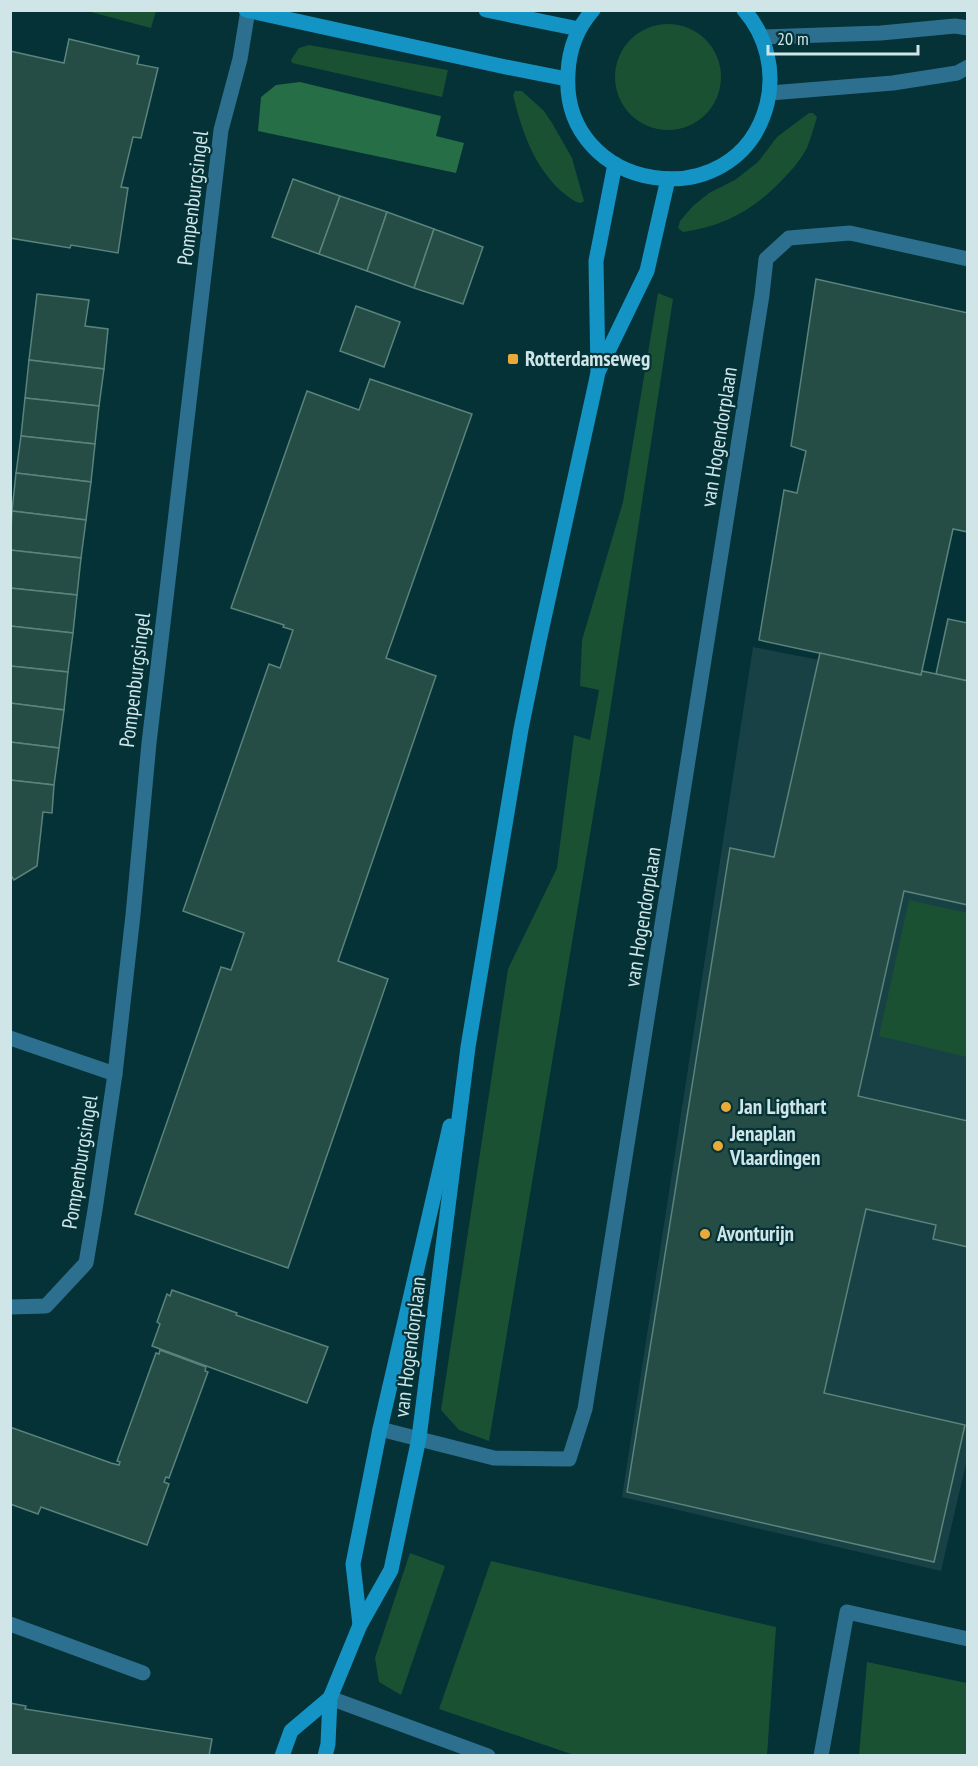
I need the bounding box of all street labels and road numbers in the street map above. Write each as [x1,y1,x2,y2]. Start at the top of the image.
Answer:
street label: Pompenburgsingel [171,129,214,267]
street label: van Hogendorplaan [694,365,743,509]
street label: Pompenburgsingel [113,611,156,749]
street label: van Hogendorplaan [618,845,667,989]
street label: Pompenburgsingel [56,1093,103,1231]
street label: van Hogendorplaan [387,1275,432,1419]

